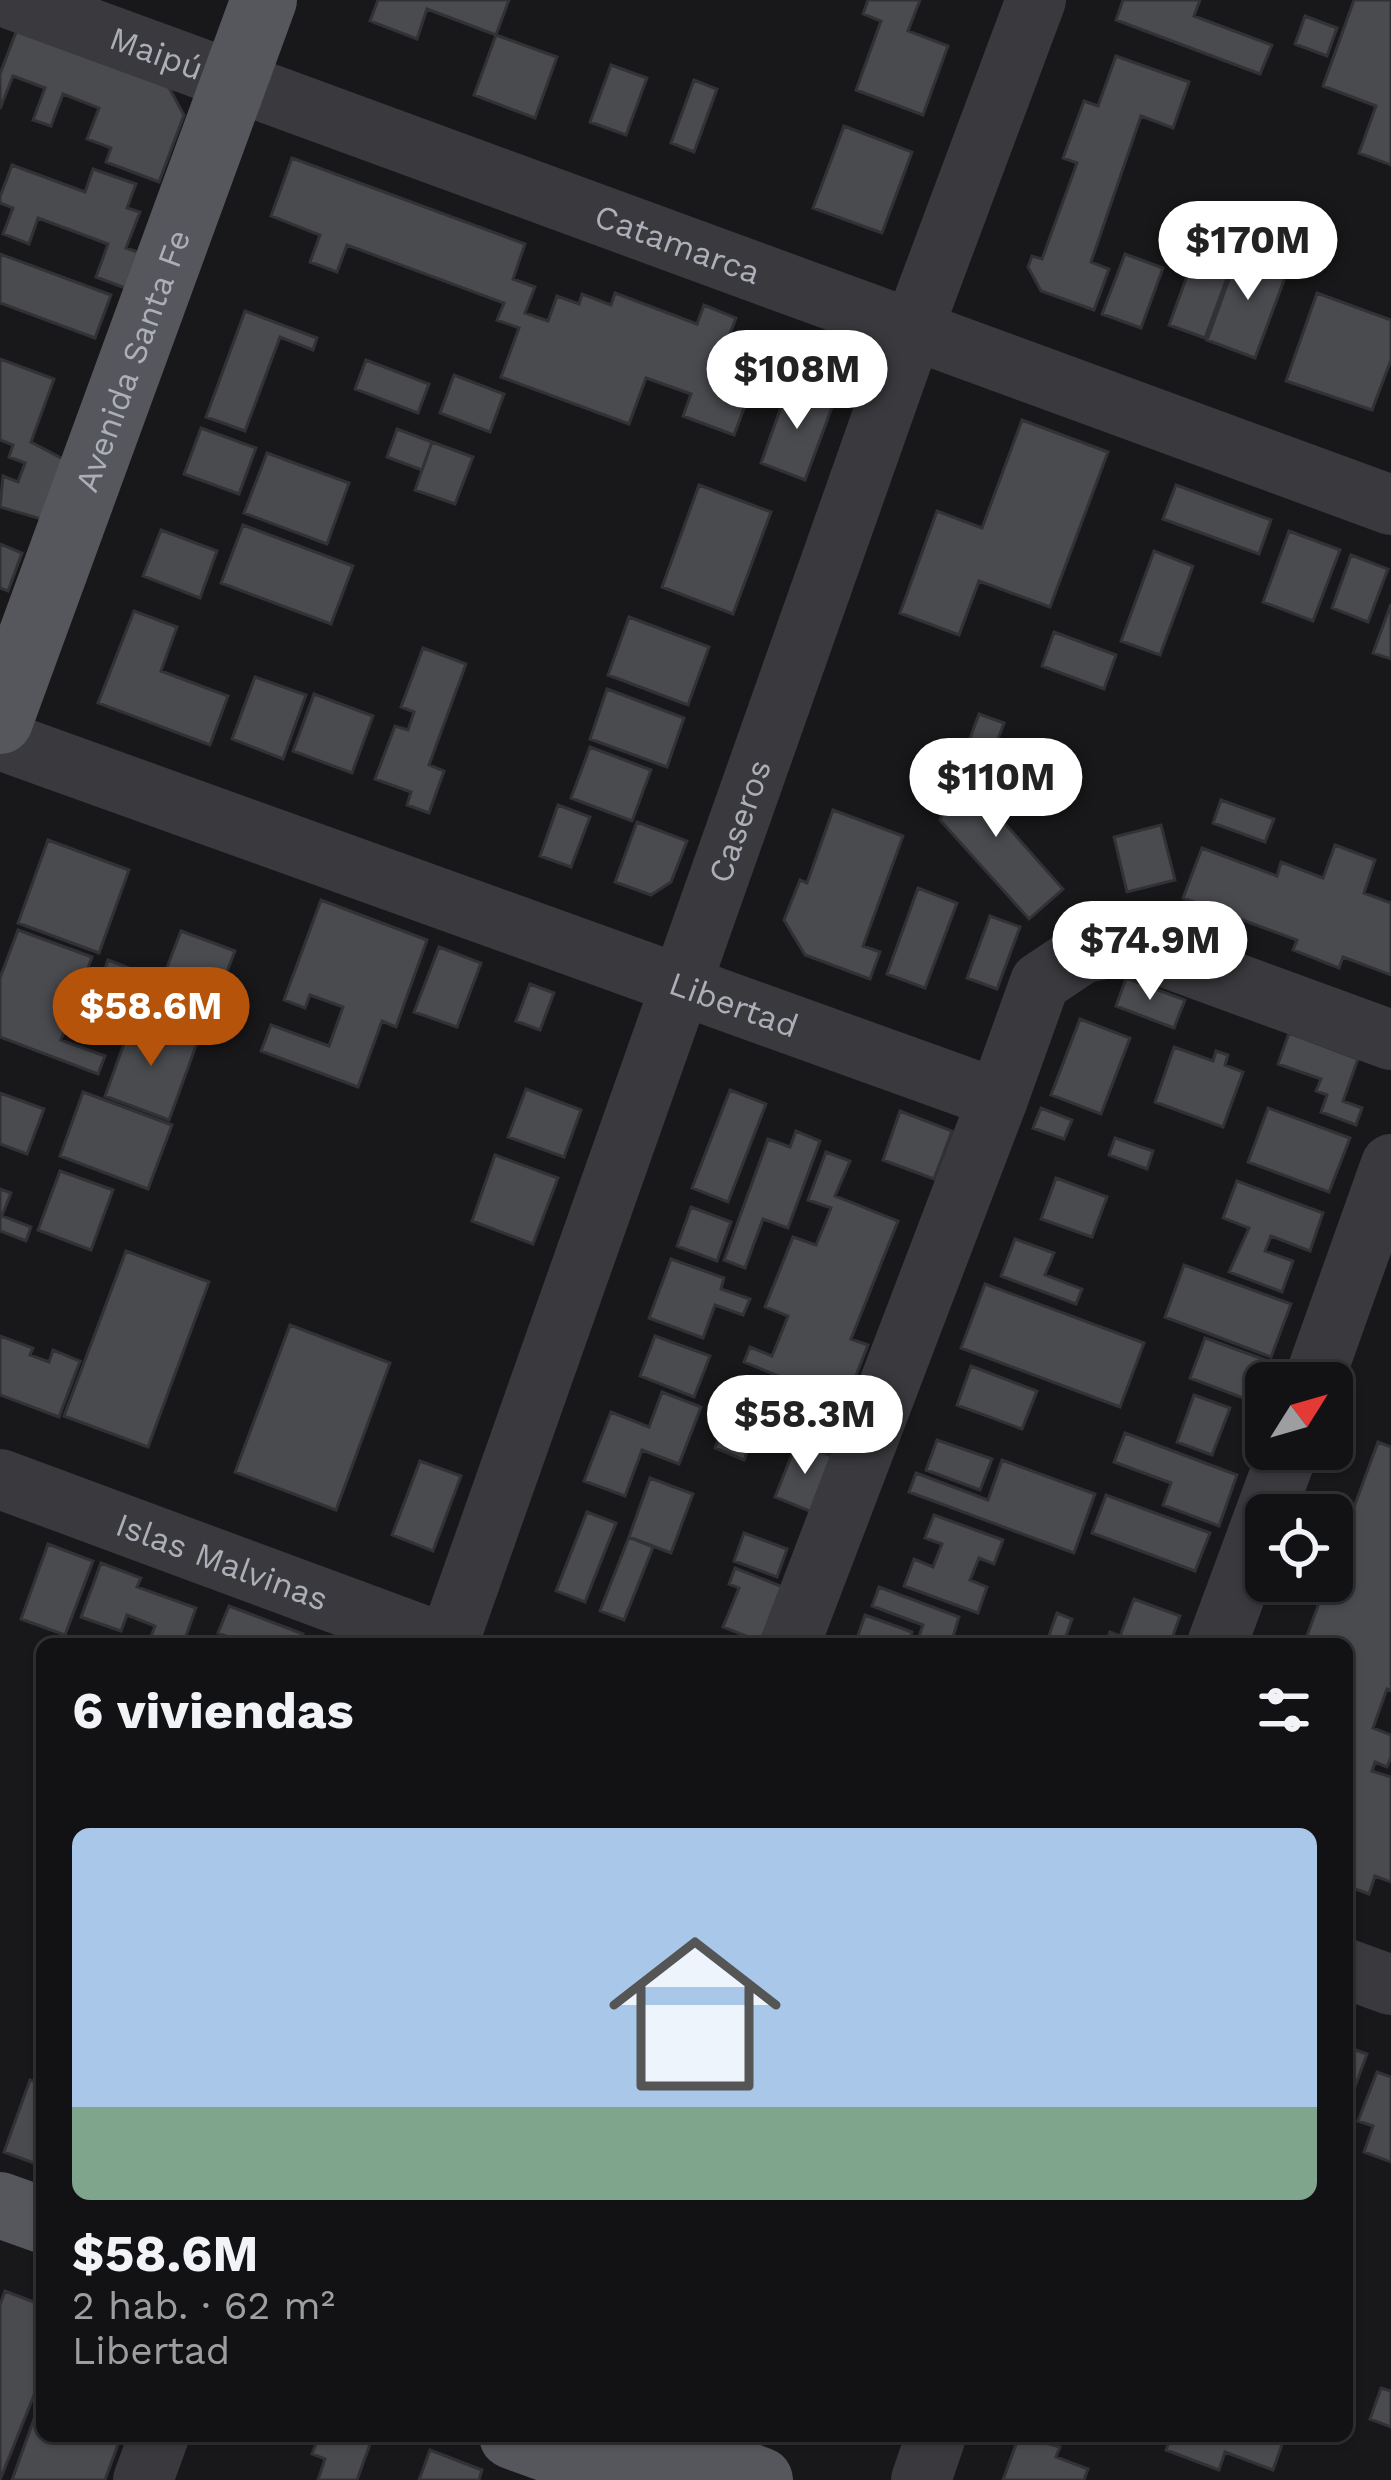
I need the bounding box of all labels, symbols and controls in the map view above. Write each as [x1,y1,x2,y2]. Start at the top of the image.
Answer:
street label: Maipú [104,18,209,88]
street label: Catamarca [589,196,766,292]
pin: $170M [1164,201,1332,303]
text: $170M [1185,217,1311,262]
street label: Avenida Santa Fe [67,224,198,497]
pin: $108M [713,330,881,432]
text: $108M [734,346,860,391]
pin: $110M [912,738,1080,840]
street label: Caseros [700,754,779,888]
text: $110M [936,754,1056,799]
pin: $74.9M [1052,901,1248,1003]
text: $74.9M [1079,917,1221,962]
street label: Libertad [664,963,803,1046]
pin: $58.6M [53,967,249,1069]
text: $58.6M [80,983,222,1028]
north arrow [1245,1362,1353,1470]
map controls [1245,1362,1353,1602]
pin: $58.3M [707,1375,903,1477]
text: $58.3M [734,1391,876,1436]
button: locate [1245,1494,1353,1602]
street label: Islas Malvinas [111,1505,333,1619]
icon: filters [1251,1677,1317,1743]
text: 6 viviendas [72,1681,354,1740]
icon: home [587,1906,803,2122]
text: $58.6M [72,2224,259,2283]
text: 2 hab. · 62 m² [72,2283,335,2328]
text: Libertad [72,2328,230,2373]

